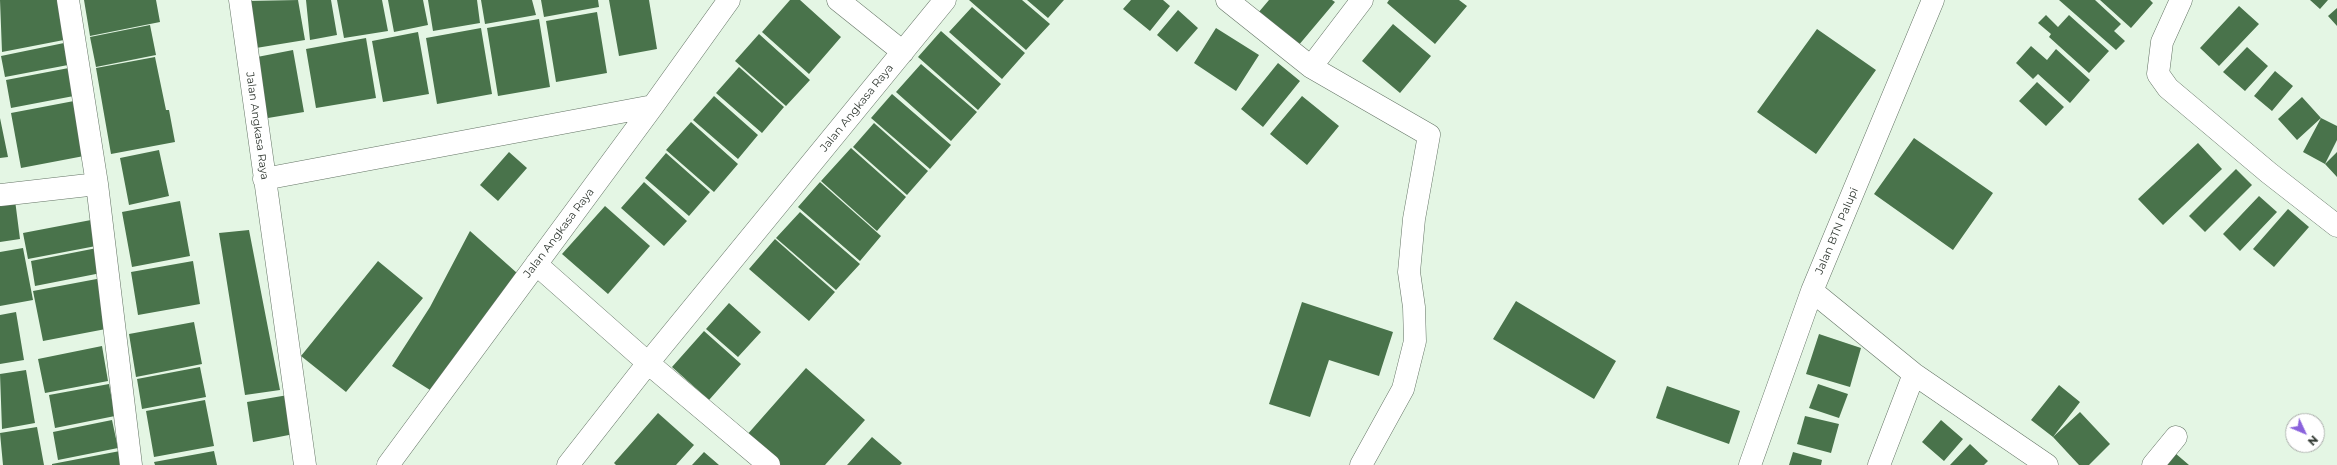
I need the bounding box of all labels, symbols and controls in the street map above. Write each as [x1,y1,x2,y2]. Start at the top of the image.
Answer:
street label: Jalan Angkasa Raya [818,62,896,154]
street label: Jalan Angkasa Raya [243,71,271,181]
street label: Jalan Angkasa Raya [521,186,597,280]
street label: Jalan BTN Palupi [1813,186,1861,276]
north arrow [2285,413,2325,453]
text: N [2305,433,2321,449]

